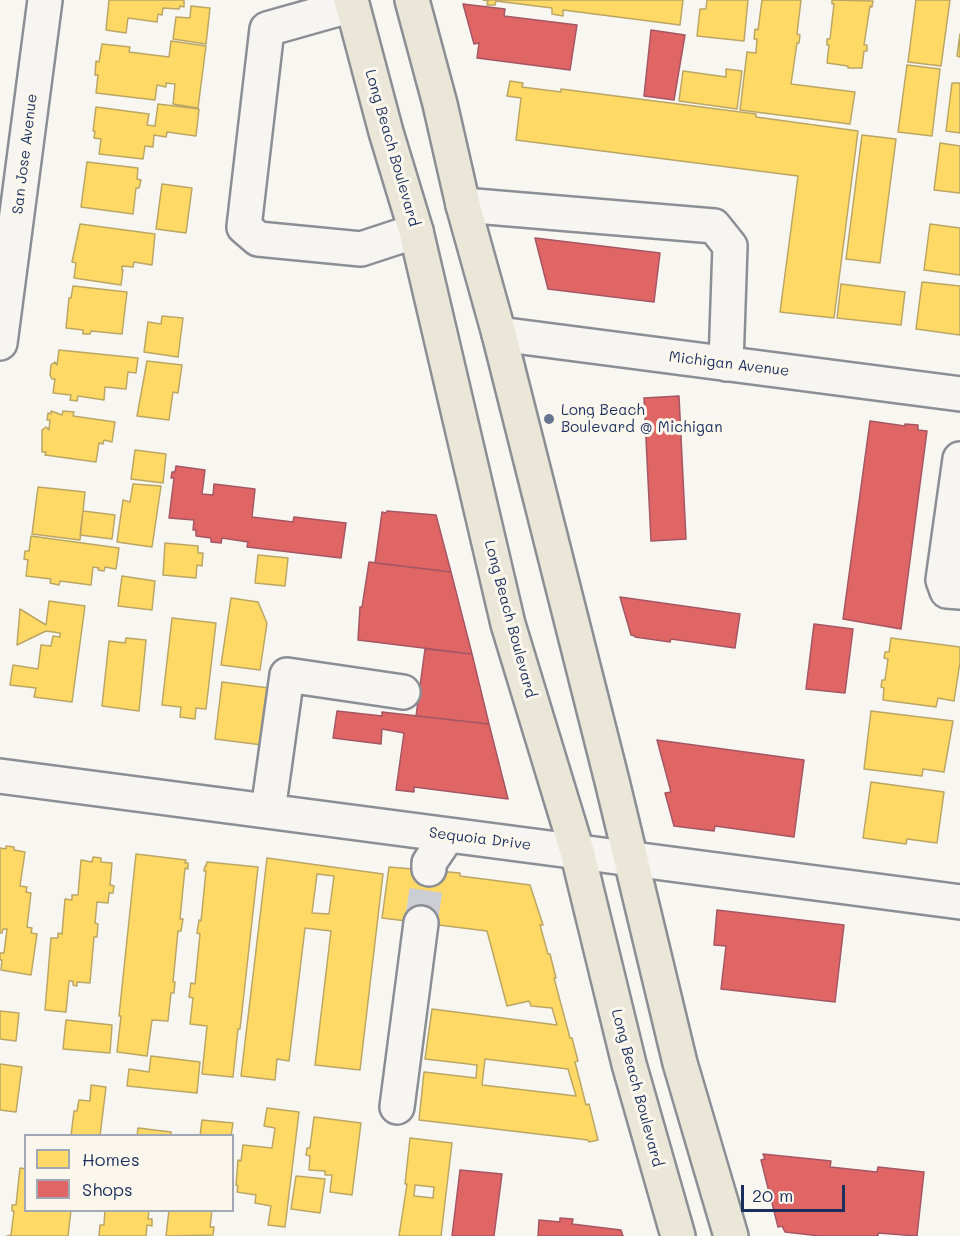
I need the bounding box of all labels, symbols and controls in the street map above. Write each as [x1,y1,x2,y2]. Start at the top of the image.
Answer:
street label: Long Beach Boulevard [361,67,423,229]
street label: San Jose Avenue [9,93,41,215]
street label: Michigan Avenue [668,348,790,380]
place label: Long Beach Boulevard @ Michigan [561,401,722,436]
marker: Long Beach Boulevard @ Michigan [542,412,556,426]
street label: Long Beach Boulevard [480,538,540,700]
street label: Sequoia Drive [428,824,532,854]
street label: Long Beach Boulevard [607,1007,667,1169]
legend [24,1134,234,1212]
text: Homes [82,1147,140,1171]
scale bar [744,1173,848,1211]
text: Shops [82,1177,133,1201]
text: 20 m [752,1183,793,1207]

